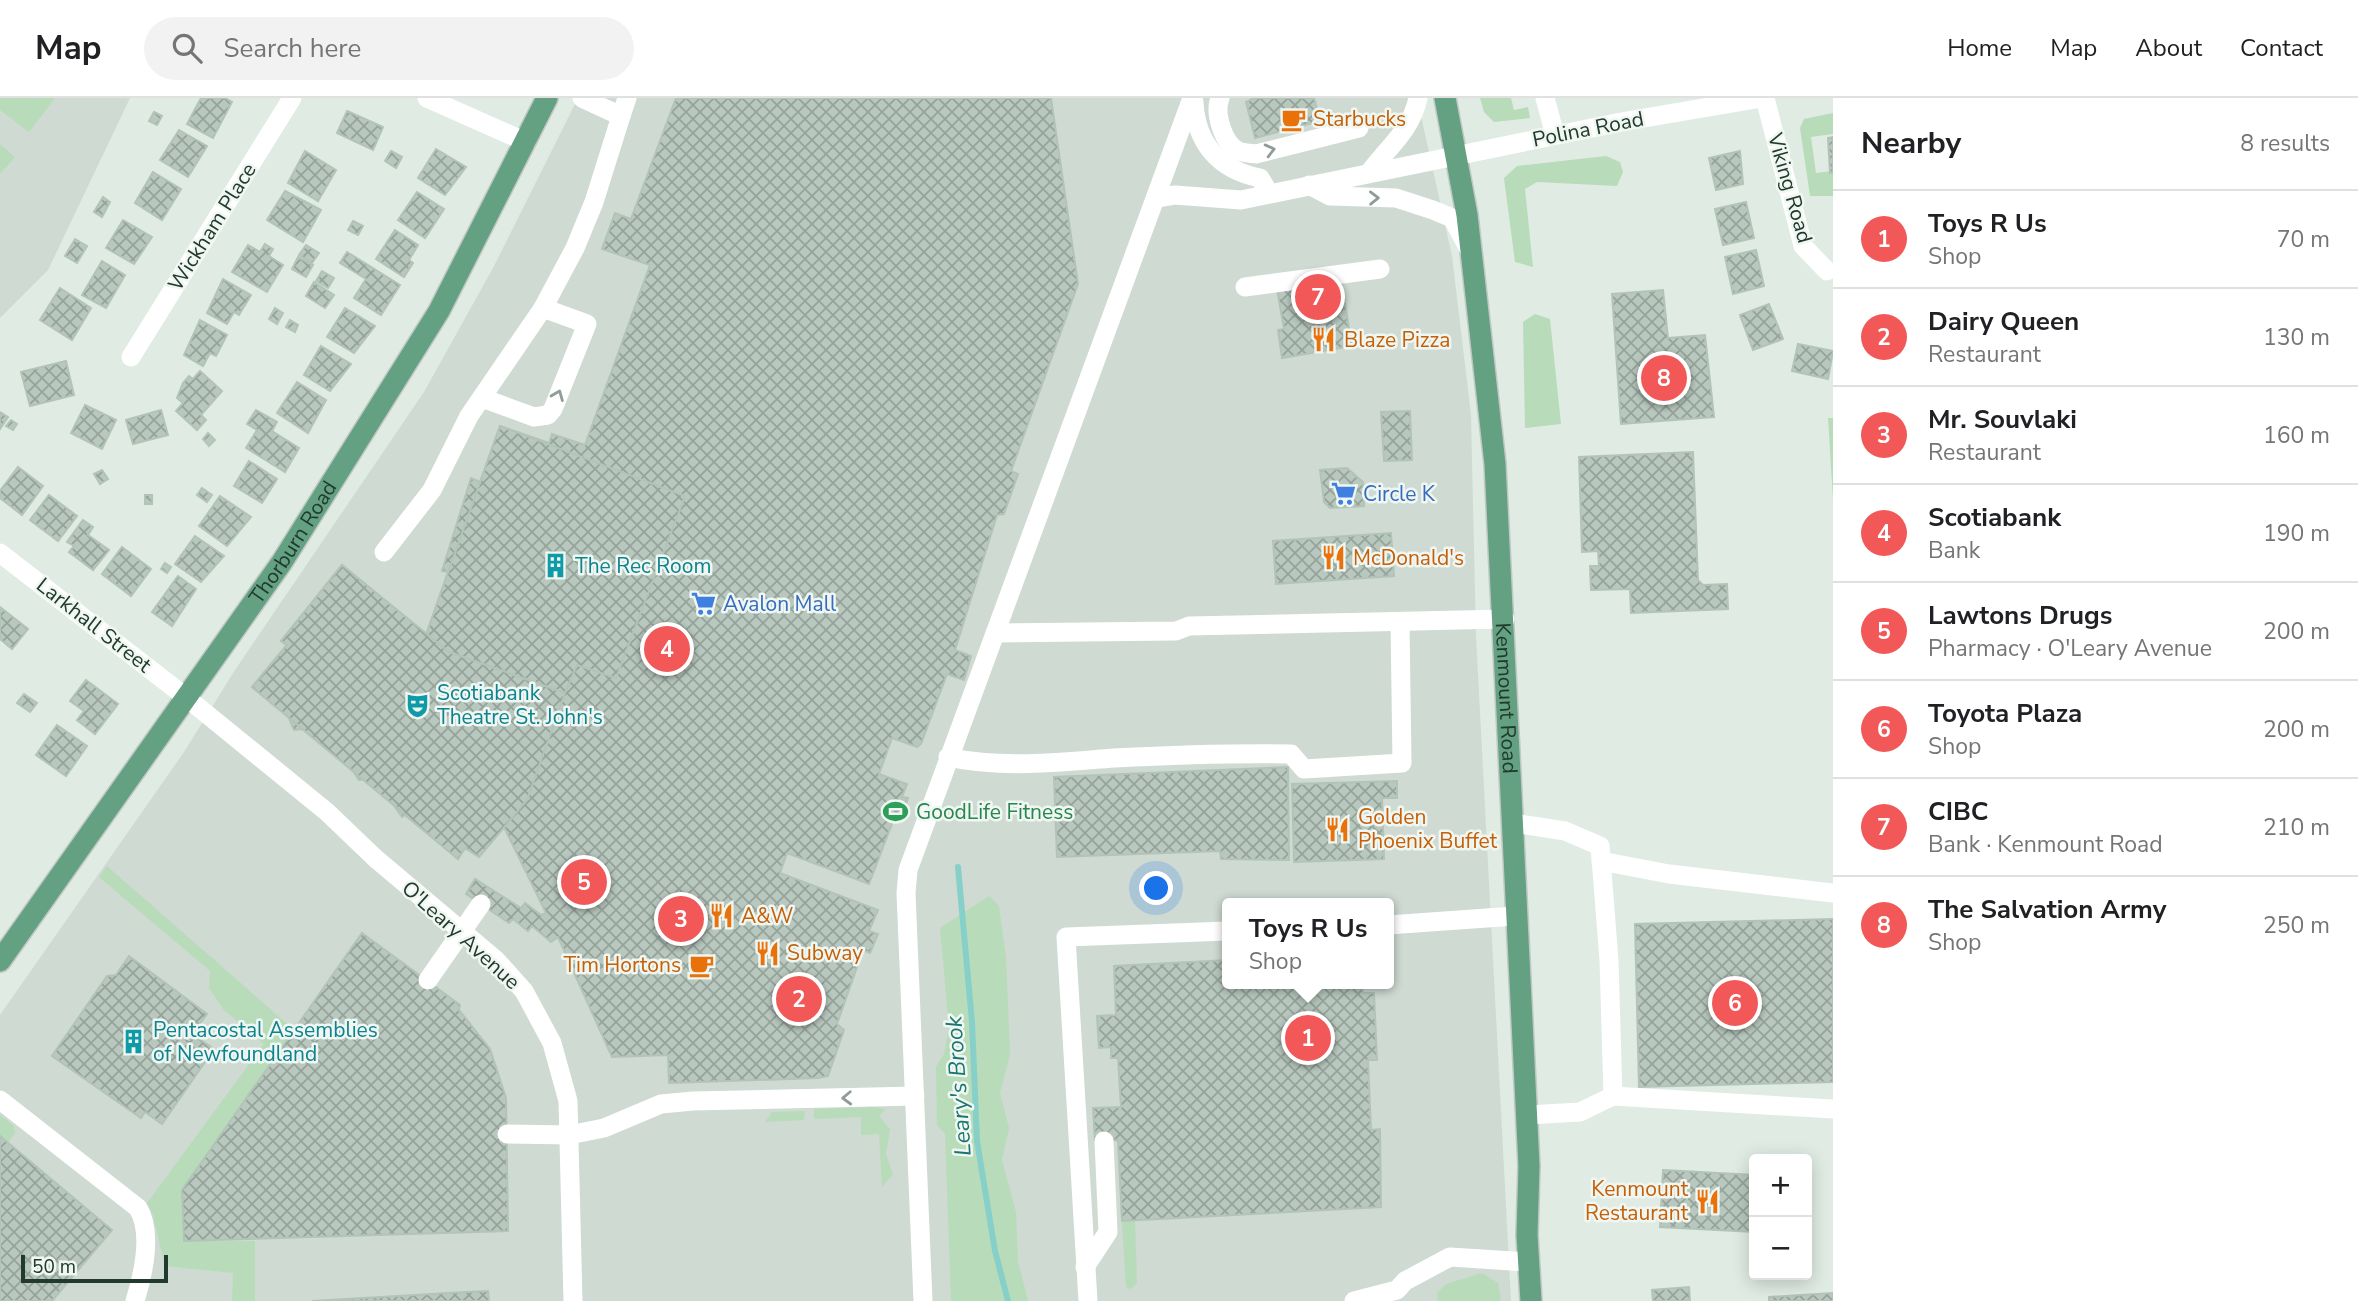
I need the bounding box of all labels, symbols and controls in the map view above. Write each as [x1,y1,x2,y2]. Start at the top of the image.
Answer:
search box [144,17,634,80]
text: Map [35,26,102,71]
icon: search [168,29,206,67]
text: Search here [224,31,361,66]
text: Home [1947,32,2012,64]
text: Map [2050,32,2097,64]
text: About [2135,32,2202,64]
text: Contact [2240,32,2323,64]
street label: Polina Road [1530,104,1646,154]
cafe icon: Starbucks [1279,105,1307,133]
place label: Starbucks [1313,105,1406,133]
text: Nearby [1861,123,1961,164]
text: 8 results [2240,128,2330,159]
street label: Viking Road [1761,129,1819,246]
one-way arrow [1264,144,1276,158]
street label: Wickham Place [161,158,263,296]
one-way arrow [1369,190,1380,205]
text: Toys R Us [1928,206,2047,241]
text: 1 [1877,224,1891,255]
text: 70 m [2277,224,2330,255]
text: Shop [1928,241,1981,272]
pin: 7 [1295,271,1341,323]
text: Dairy Queen [1928,304,2079,339]
text: 2 [1877,322,1891,353]
text: 130 m [2263,322,2330,353]
restaurant icon: Blaze Pizza [1310,326,1338,354]
place label: Blaze Pizza [1344,326,1450,354]
text: Restaurant [1928,339,2041,370]
pin: 8 [1641,352,1687,404]
one-way arrow [550,390,564,402]
text: Mr. Souvlaki [1928,402,2077,437]
text: 3 [1877,420,1891,451]
text: 160 m [2263,420,2330,451]
text: Restaurant [1928,437,2041,468]
street label: Thorburn Road [243,476,343,610]
supermarket icon: Circle K [1329,480,1357,508]
place label: Circle K [1363,480,1436,508]
text: Scotiabank [1928,500,2061,535]
text: 4 [1877,518,1891,549]
text: 190 m [2263,518,2330,549]
text: Bank [1928,535,1980,566]
restaurant icon: McDonald's [1319,544,1347,572]
place label: McDonald's [1353,544,1464,572]
building icon: The Rec Room [541,552,569,580]
place label: The Rec Room [575,552,711,580]
street label: Larkhall Street [31,571,158,679]
supermarket icon: Avalon Mall [689,590,717,618]
place label: Avalon Mall [723,590,837,618]
text: Lawtons Drugs [1928,598,2112,633]
text: 5 [1877,616,1891,647]
text: 200 m [2263,616,2330,647]
street label: Kenmount Road [1489,622,1524,774]
pin: 4 [644,623,690,675]
text: Pharmacy · O'Leary Avenue [1928,633,2212,664]
place label: Scotiabank Theatre St. John's [437,679,603,731]
theatre icon: Scotiabank Theatre St. John's [403,691,431,719]
text: Toyota Plaza [1928,696,2082,731]
text: 6 [1877,714,1891,745]
text: 200 m [2263,714,2330,745]
text: Shop [1928,731,1981,762]
text: CIBC [1928,794,1989,829]
sports icon: GoodLife Fitness [882,798,910,826]
place label: GoodLife Fitness [916,798,1073,826]
place label: Golden Phoenix Buffet [1358,803,1498,855]
text: 7 [1877,812,1891,843]
text: 210 m [2263,812,2330,843]
restaurant icon: Golden Phoenix Buffet [1324,815,1352,843]
text: Bank · Kenmount Road [1928,829,2163,860]
pin: 5 [561,856,607,908]
your location [1139,871,1173,905]
street label: O'Leary Avenue [396,874,526,996]
text: The Salvation Army [1928,892,2166,927]
pin: 3 [658,893,704,945]
popup [1222,898,1394,989]
restaurant icon: A&W [707,902,735,930]
place label: A&W [741,902,793,930]
text: 8 [1877,910,1891,941]
text: 250 m [2263,910,2330,941]
text: Toys R Us [1249,911,1367,946]
text: Shop [1928,927,1981,958]
restaurant icon: Subway [753,939,781,967]
place label: Subway [787,939,863,967]
text: Shop [1249,946,1302,977]
place label: Tim Hortons [563,951,681,979]
cafe icon: Tim Hortons [687,951,715,979]
pin: 2 [776,973,822,1025]
pin: 6 [1712,977,1758,1029]
pin: 1 [1285,1012,1331,1064]
water label: Leary's Brook [938,1014,979,1157]
place label: Pentacostal Assemblies of Newfoundland [153,1016,378,1068]
building icon: Pentacostal Assemblies of Newfoundland [119,1028,147,1056]
one-way arrow [841,1090,852,1105]
map controls [1749,1154,1812,1280]
button: + [1749,1154,1812,1217]
place label: Kenmount Restaurant [1585,1175,1689,1227]
restaurant icon: Kenmount Restaurant [1694,1187,1722,1215]
button: − [1749,1217,1812,1280]
scale bar [21,1252,168,1284]
text: 50 m [32,1254,76,1280]

